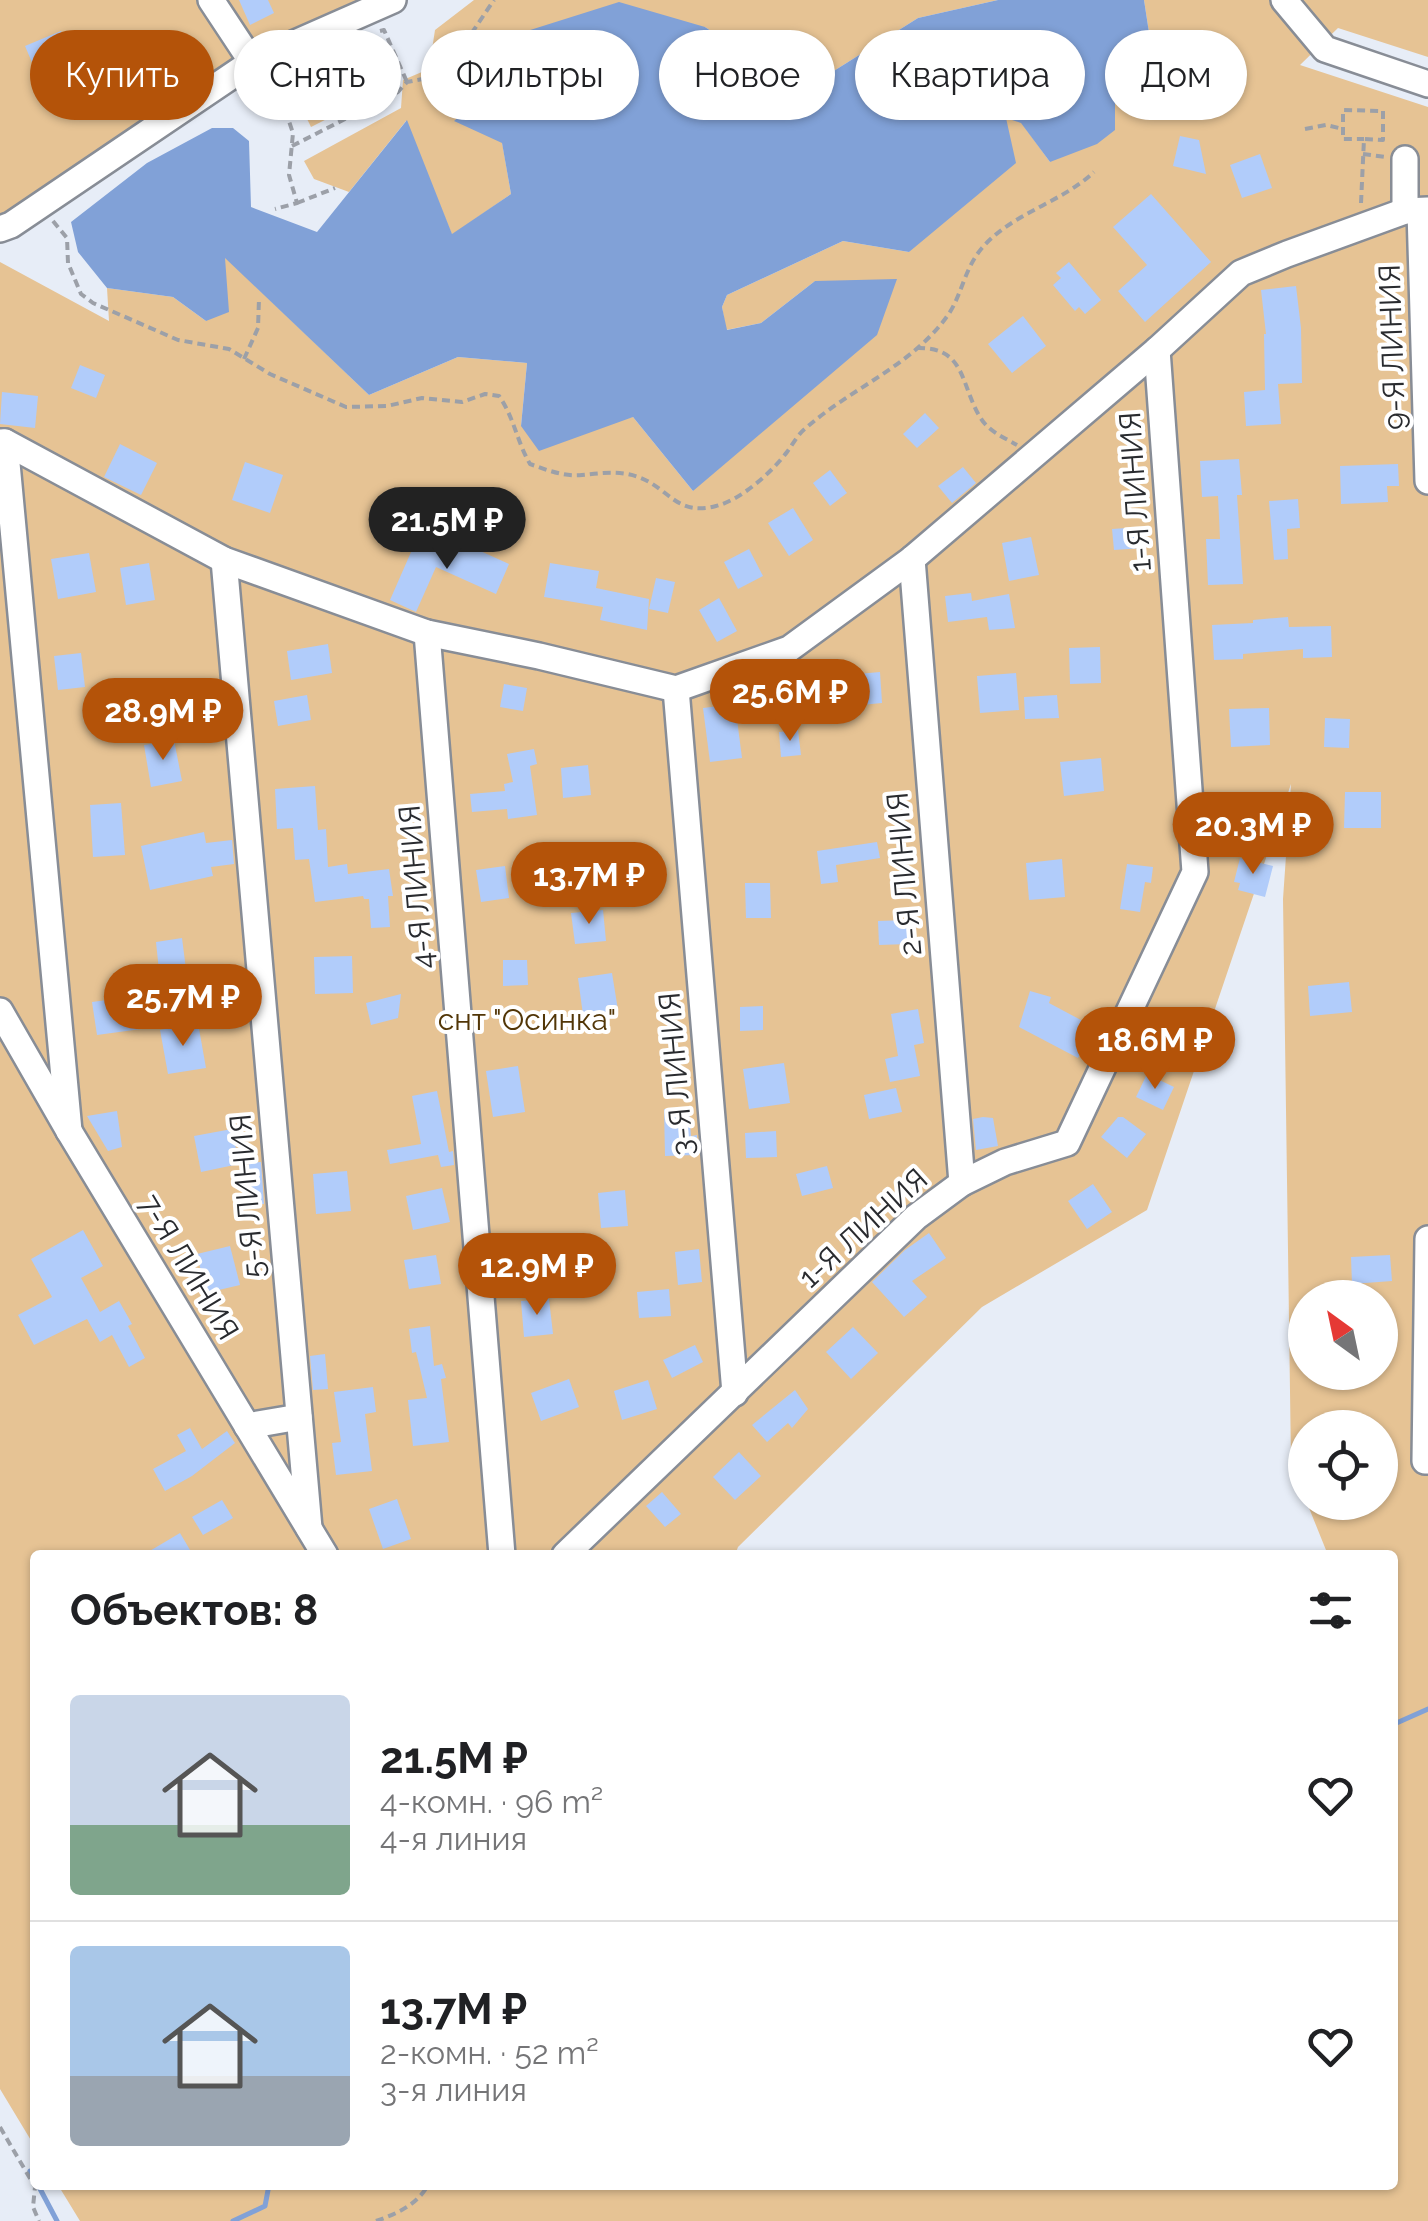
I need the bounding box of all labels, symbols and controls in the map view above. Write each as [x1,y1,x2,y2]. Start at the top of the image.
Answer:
chip: Купить [30,30,214,120]
chip: Снять [234,30,401,120]
chip: Фильтры [421,30,639,120]
chip: Новое [659,30,835,120]
chip: Квартира [855,30,1085,120]
chip: Дом [1105,30,1247,120]
street label: 9-Я ЛИНИЯ [1372,264,1412,430]
street label: 1-Я ЛИНИЯ [1112,411,1158,573]
pin: 21.5M ₽ [355,487,539,572]
text: 21.5M ₽ [391,501,503,538]
pin: 25.6M ₽ [698,659,882,744]
text: 25.6M ₽ [732,673,848,710]
pin: 28.9M ₽ [71,678,255,763]
text: 28.9M ₽ [104,692,222,729]
street label: 2-Я ЛИНИЯ [879,791,929,957]
pin: 20.3M ₽ [1161,792,1345,877]
street label: 4-Я ЛИНИЯ [391,804,441,970]
text: 20.3M ₽ [1195,806,1311,843]
pin: 13.7M ₽ [497,842,681,927]
text: 13.7M ₽ [533,856,645,893]
pin: 25.7M ₽ [91,964,275,1049]
text: 25.7M ₽ [126,978,240,1015]
street label: 3-Я ЛИНИЯ [651,991,701,1157]
park label: снт "Осинка" [438,1002,616,1037]
pin: 18.6M ₽ [1063,1007,1247,1092]
text: 18.6M ₽ [1097,1021,1213,1058]
street label: 5-Я ЛИНИЯ [222,1113,272,1279]
street label: 1-Я ЛИНИЯ [792,1161,934,1295]
street label: 7-Я ЛИНИЯ [132,1188,246,1346]
pin: 12.9M ₽ [445,1233,629,1318]
text: 12.9M ₽ [480,1247,594,1284]
north arrow [1288,1280,1398,1390]
map controls [1288,1280,1398,1520]
button: locate [1288,1410,1398,1520]
icon: filters [1303,1583,1358,1638]
text: Объектов: 8 [70,1586,318,1635]
text: 21.5M ₽ [380,1734,528,1783]
icon: home [150,1735,270,1855]
icon: heart [1303,1768,1358,1823]
text: 4-комн. · 96 m² [380,1783,603,1820]
text: 4-я линия [380,1820,527,1857]
text: 13.7M ₽ [380,1985,527,2034]
icon: home [150,1986,270,2106]
icon: heart [1303,2019,1358,2074]
text: 2-комн. · 52 m² [380,2034,599,2071]
text: 3-я линия [380,2071,527,2108]

